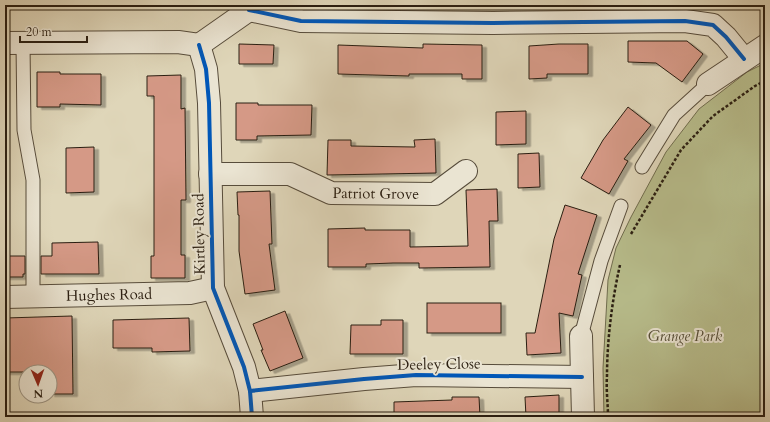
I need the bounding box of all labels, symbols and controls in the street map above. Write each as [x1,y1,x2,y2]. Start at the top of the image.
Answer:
scale bar [20,18,87,44]
text: 20 m [26,24,53,40]
street label: Patriot Grove [332,183,419,204]
street label: Kirtley Road [188,193,210,275]
street label: Hughes Road [66,284,152,306]
park label: Grange Park [648,326,723,346]
street label: Deeley Close [397,353,481,375]
north arrow [18,364,58,404]
text: N [33,386,43,401]

